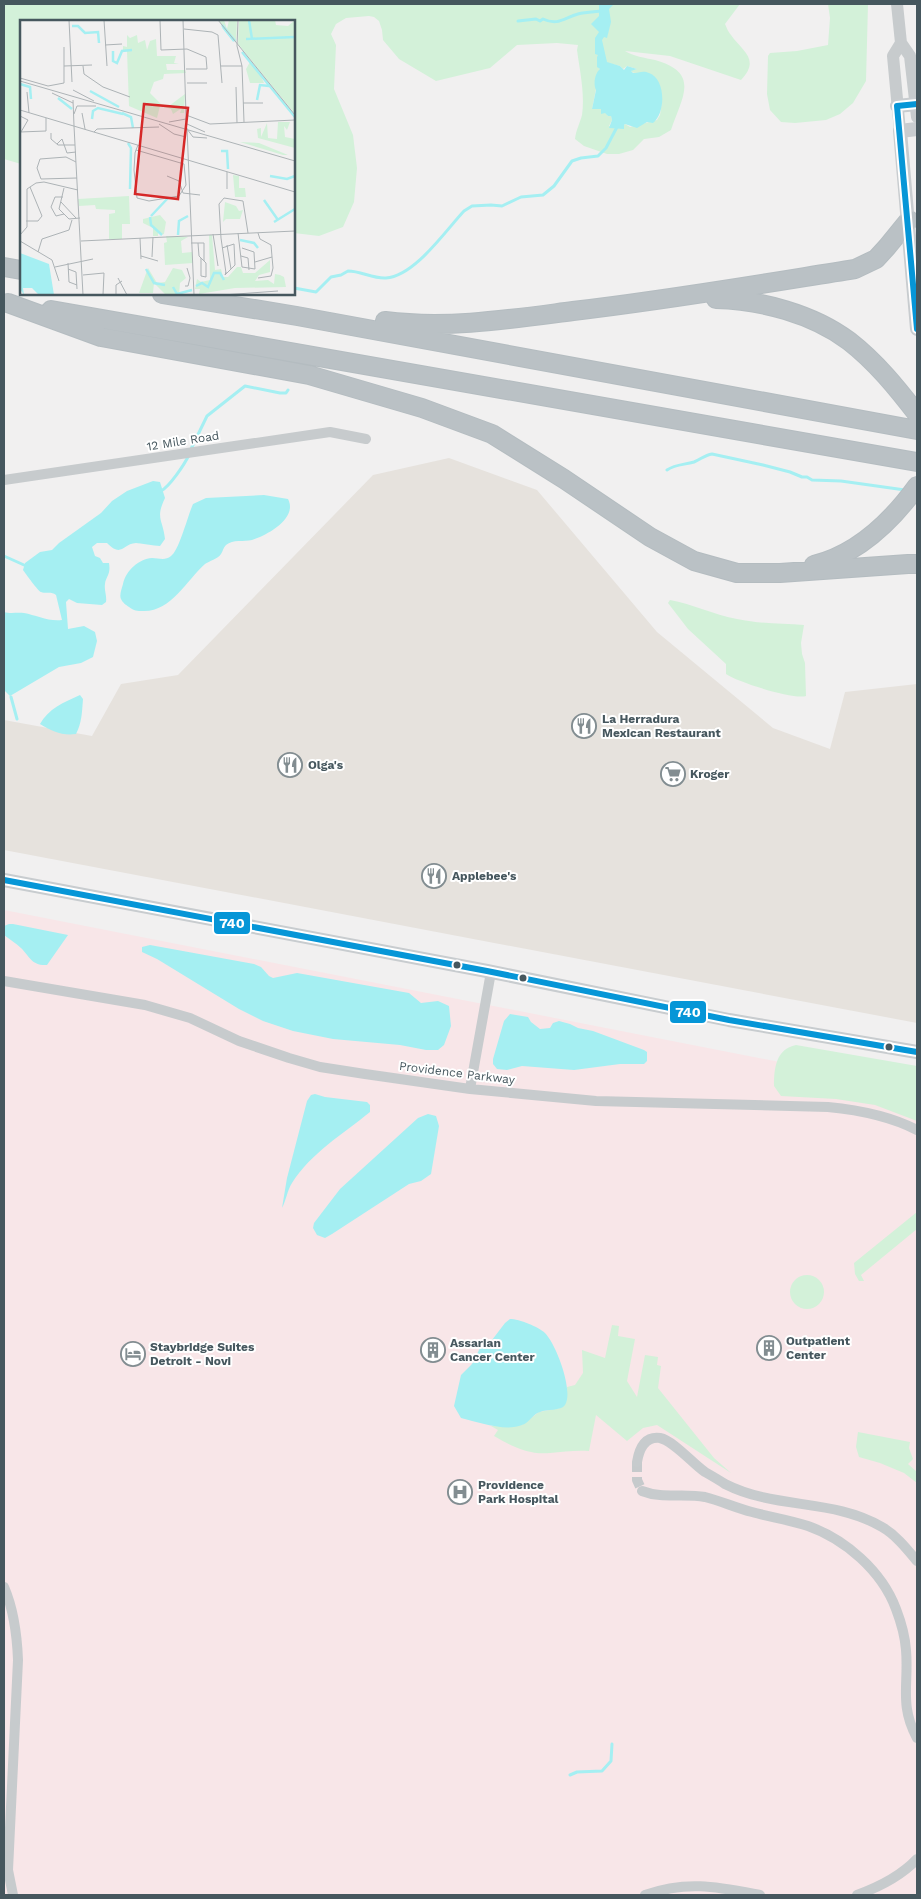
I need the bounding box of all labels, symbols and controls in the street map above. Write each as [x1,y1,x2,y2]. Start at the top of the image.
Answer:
inset map [20,20,295,295]
street label: 12 Mile Road [146,428,220,454]
place label: La Herradura Mexican Restaurant [602,712,721,740]
restaurant icon: La Herradura Mexican Restaurant [571,713,597,739]
restaurant icon: Olga's [277,752,303,778]
place label: Olga's [308,758,344,772]
supermarket icon: Kroger [660,761,686,787]
place label: Kroger [690,767,730,781]
restaurant icon: Applebee's [421,863,447,889]
place label: Applebee's [452,869,517,883]
line badge: 740 [213,911,251,935]
text: 740 [219,915,245,931]
unlabelled marker [452,960,462,970]
unlabelled marker [518,973,528,983]
line badge: 740 [669,1000,707,1024]
text: 740 [675,1004,701,1020]
unlabelled marker [884,1042,894,1052]
street label: Providence Parkway [398,1059,517,1087]
place label: Outpatient Center [786,1334,851,1362]
building icon: Outpatient Center [756,1335,782,1361]
place label: Assarian Cancer Center [450,1336,535,1364]
building icon: Assarian Cancer Center [420,1337,446,1363]
place label: Staybridge Suites Detroit - Novi [150,1340,255,1368]
hotel icon: Staybridge Suites Detroit - Novi [120,1341,146,1367]
place label: Providence Park Hospital [478,1478,559,1506]
hospital icon: Providence Park Hospital [447,1479,473,1505]

